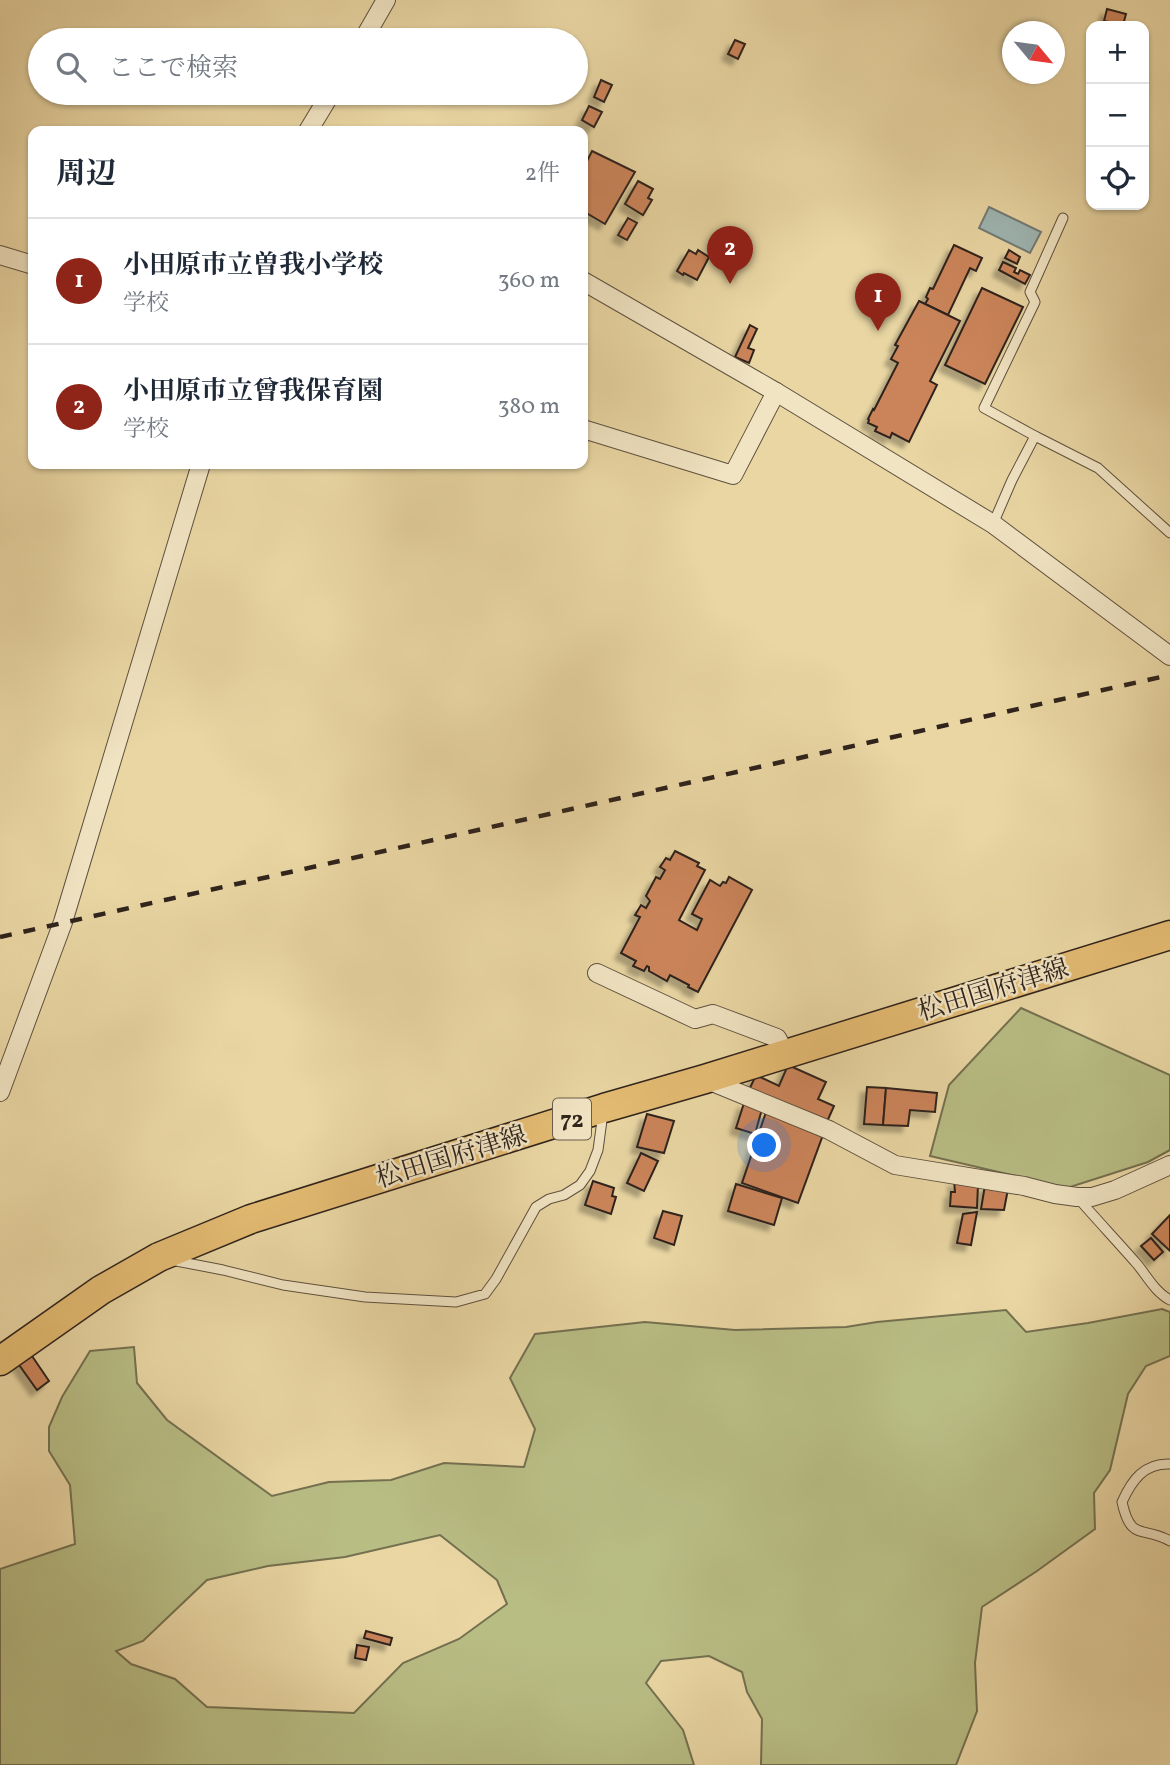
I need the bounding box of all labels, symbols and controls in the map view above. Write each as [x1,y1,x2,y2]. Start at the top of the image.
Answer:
north arrow [1002,21,1065,84]
map controls [1086,21,1149,210]
button: + [1086,21,1149,84]
search box [28,28,588,105]
icon: search [52,48,90,86]
text: ここで検索 [108,51,238,87]
button: − [1086,84,1149,147]
button: locate [1086,147,1149,210]
text: 周辺 [56,154,116,196]
text: 2件 [525,158,560,190]
pin: 2 [707,226,753,284]
text: 小田原市立曽我小学校 [123,248,383,284]
text: 1 [74,265,84,297]
text: 360 m [498,265,560,297]
pin: 1 [855,273,901,331]
text: 学校 [123,288,169,320]
text: 小田原市立曾我保育園 [123,374,383,410]
text: 2 [73,391,85,423]
text: 380 m [498,391,560,423]
text: 学校 [123,414,169,446]
street label: 松田国府津線 [914,951,1073,1031]
road number: 72 [553,1098,591,1140]
street label: 松田国府津線 [372,1118,531,1198]
your location [747,1128,781,1162]

